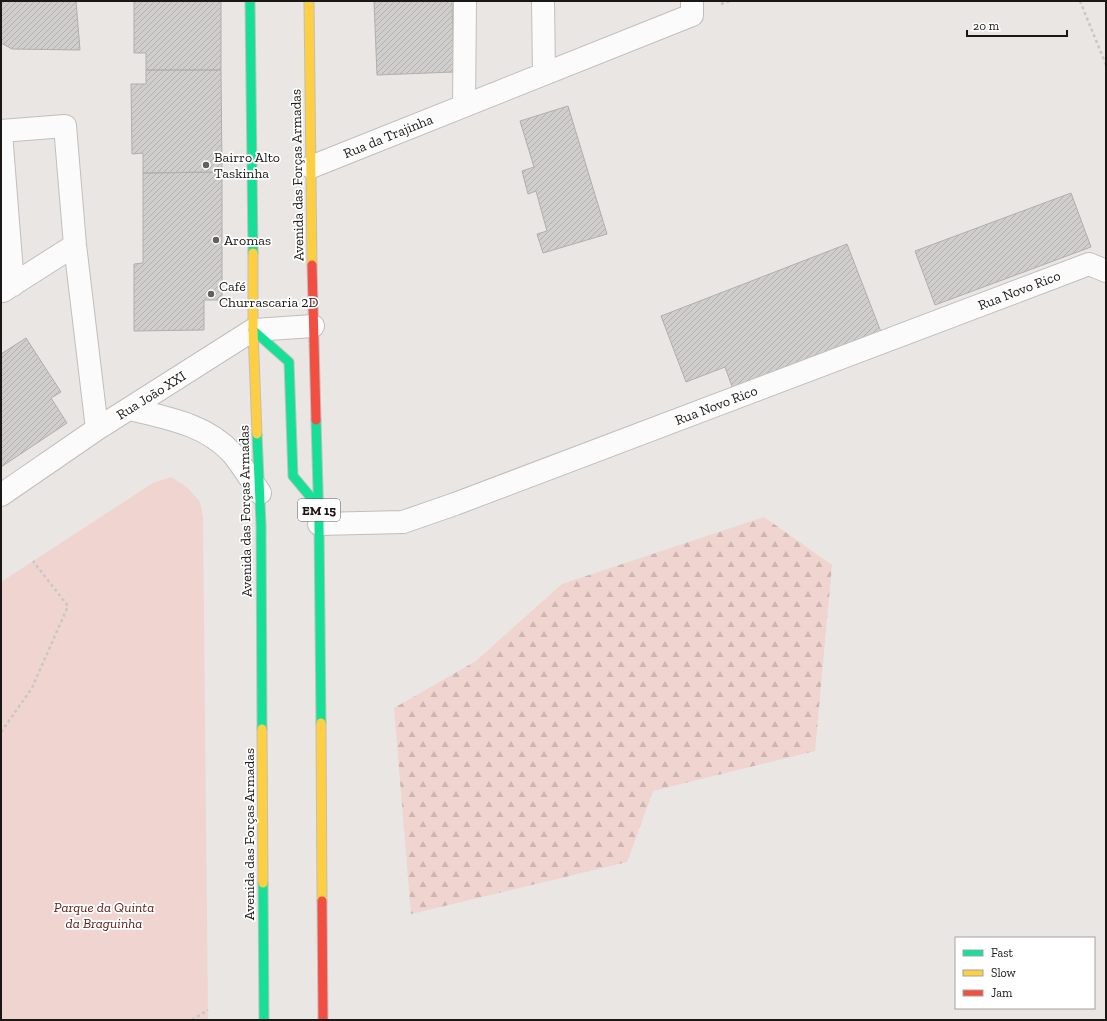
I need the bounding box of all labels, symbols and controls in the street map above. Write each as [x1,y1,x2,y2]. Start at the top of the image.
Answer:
scale bar [967,12,1067,38]
text: 20 m [973,19,1000,33]
street label: Avenida das Forças Armadas [287,89,308,261]
street label: Rua da Trajinha [341,111,436,162]
place label: Bairro Alto Taskinha [214,149,280,182]
marker: Bairro Alto Taskinha [201,160,211,170]
place label: Aromas [224,232,271,249]
marker: Aromas [211,235,221,245]
street label: Rua Novo Rico [976,267,1063,314]
place label: Café Churrascaria 2D [219,278,319,311]
marker: Café Churrascaria 2D [206,289,216,299]
street label: Rua João XXI [113,367,189,423]
street label: Rua Novo Rico [673,382,760,429]
street label: Avenida das Forças Armadas [235,425,256,597]
road number: EM 15 [298,499,340,521]
street label: Avenida das Forças Armadas [241,748,258,920]
park label: Parque da Quinta da Braguinha [54,899,154,932]
legend [955,937,1095,1009]
text: Fast [991,946,1014,960]
text: Slow [991,966,1017,980]
text: Jam [991,986,1013,1000]

